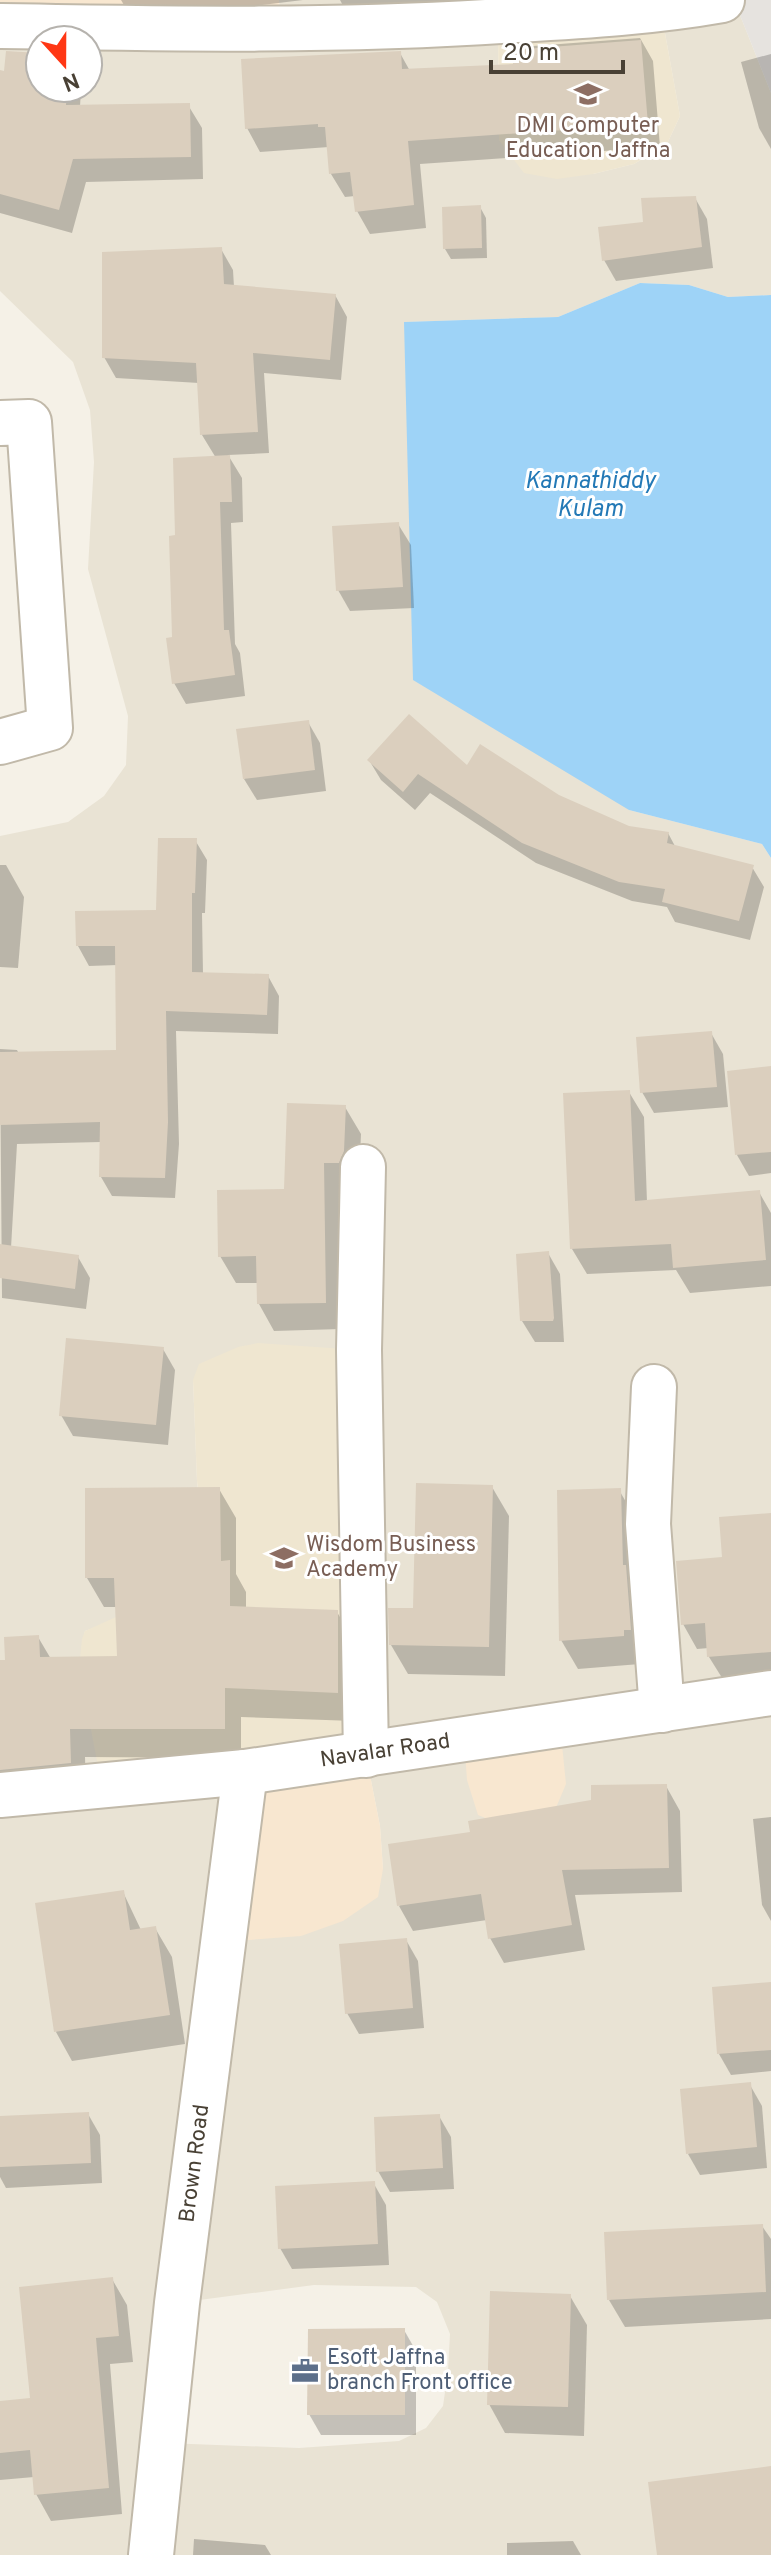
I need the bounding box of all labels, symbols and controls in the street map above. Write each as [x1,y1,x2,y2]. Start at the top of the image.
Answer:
north arrow [24,24,104,104]
scale bar [491,24,623,74]
text: 20 m [503,39,559,69]
text: N [58,65,82,96]
school or university icon: DMI Computer Education Jaffna [573,79,603,109]
place label: DMI Computer Education Jaffna [506,113,670,165]
water label: Kannathiddy Kulam [525,467,657,525]
place label: Wisdom Business Academy [306,1532,476,1584]
school or university icon: Wisdom Business Academy [269,1543,299,1573]
street label: Navalar Road [318,1728,452,1774]
street label: Brown Road [174,2103,216,2224]
place label: Esoft Jaffna branch Front office [327,2345,513,2397]
office icon: Esoft Jaffna branch Front office [290,2356,320,2386]

